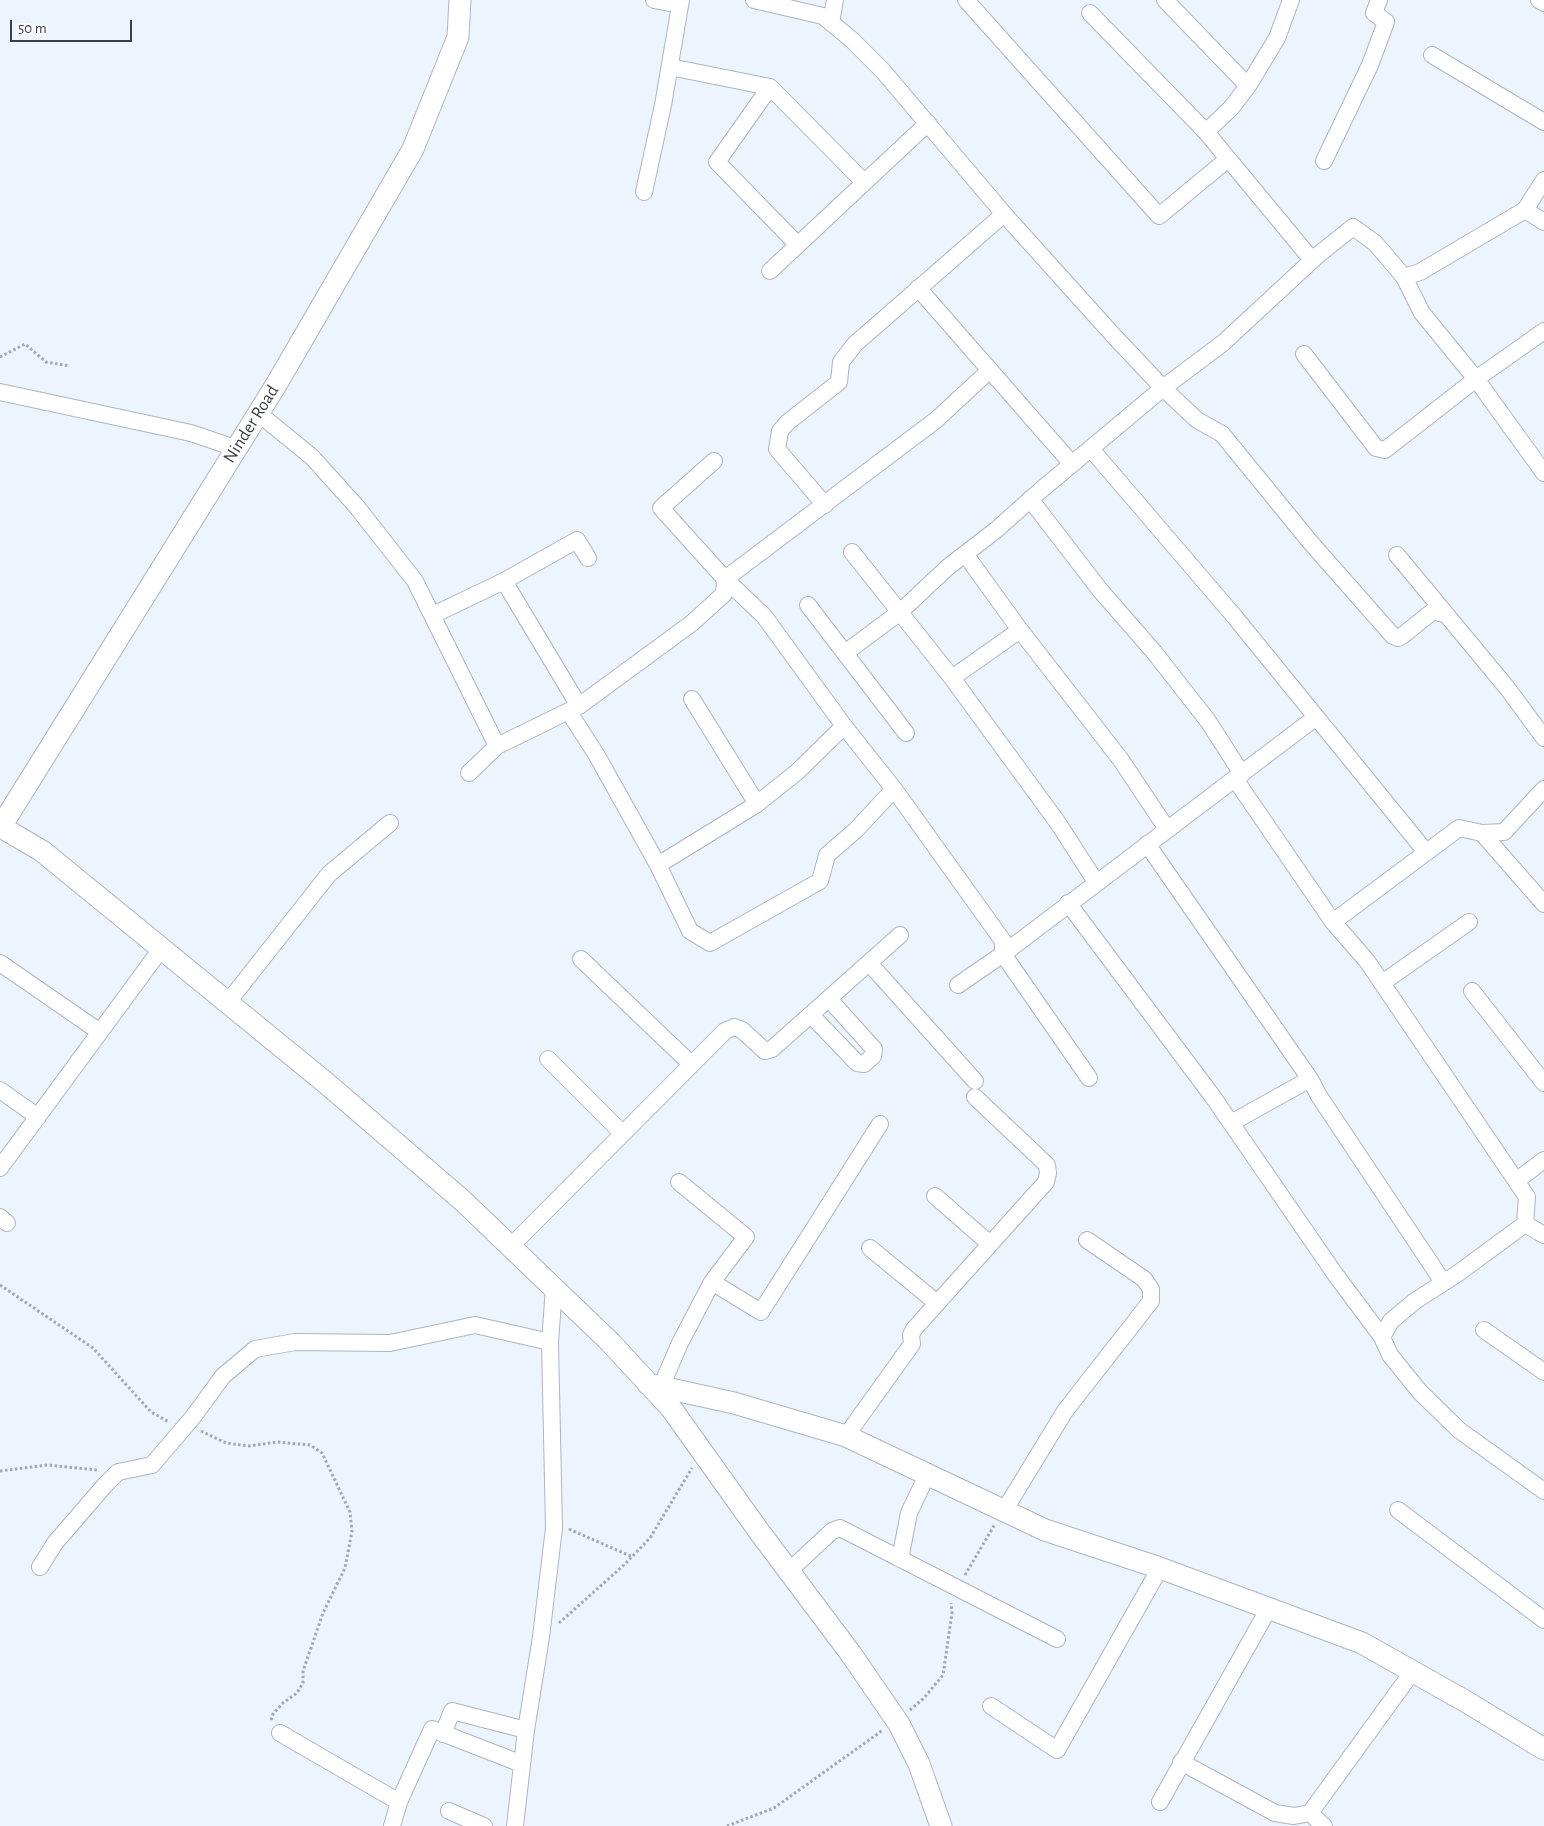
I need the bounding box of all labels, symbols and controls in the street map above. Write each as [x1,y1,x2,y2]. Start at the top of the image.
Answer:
scale bar [12,10,135,42]
text: 50 m [18,21,47,36]
street label: Ninder Road [218,381,284,467]

